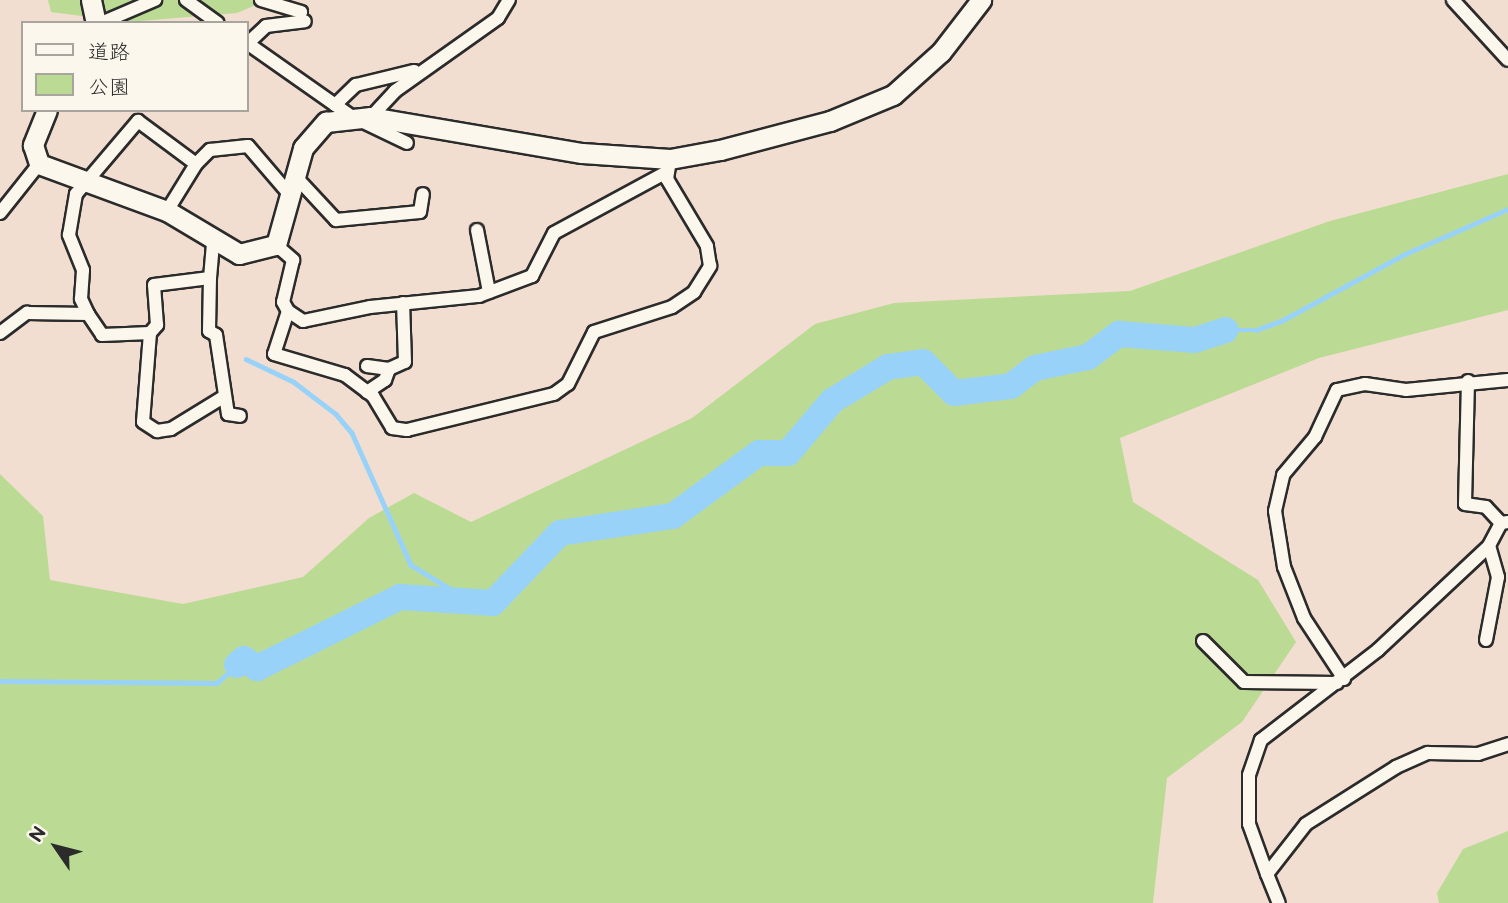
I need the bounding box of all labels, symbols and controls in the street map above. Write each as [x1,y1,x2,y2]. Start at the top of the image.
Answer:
legend [21,21,248,112]
text: 道路 [88,40,130,65]
text: 公園 [88,75,130,100]
north arrow [21,812,91,882]
text: N [25,822,52,847]

